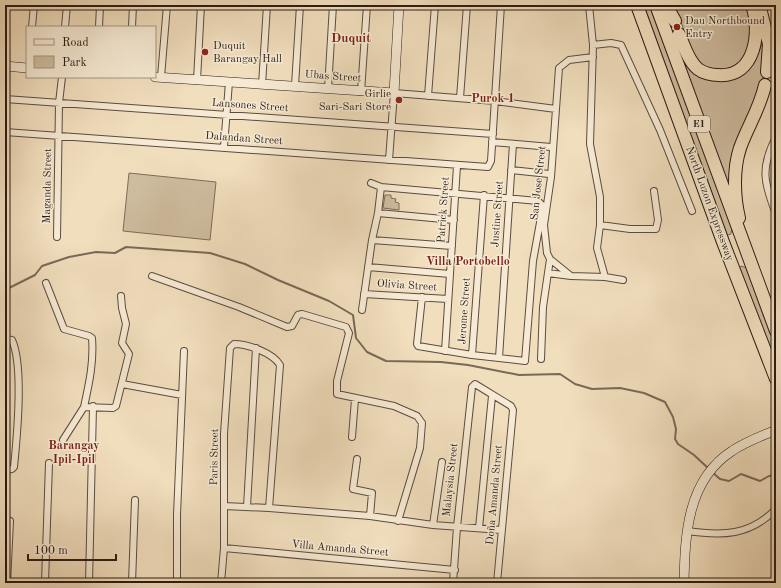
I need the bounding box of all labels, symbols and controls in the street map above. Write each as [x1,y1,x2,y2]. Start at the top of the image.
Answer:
place label: Dau Northbound Entry [685,16,765,40]
marker: Dau Northbound Entry [672,22,682,32]
legend [26,26,156,78]
district label: Duquit [331,32,371,45]
text: Road [62,37,89,49]
place label: Duquit Barangay Hall [213,41,282,65]
marker: Duquit Barangay Hall [200,47,210,57]
text: Park [62,57,87,69]
street label: Ubas Street [304,70,362,84]
place label: Girlie Sari-Sari Store [319,89,391,113]
district label: Purok 1 [471,93,515,105]
marker: Girlie Sari-Sari Store [394,95,404,105]
street label: Lansones Street [211,98,289,114]
road number: E1 [688,116,710,132]
street label: Dalandan Street [205,131,283,147]
street label: San Jose Street [530,145,548,221]
street label: North Luzon Expressway [683,145,735,263]
street label: Maganda Street [42,148,54,224]
street label: Patrick Street [436,176,452,244]
street label: Justine Street [490,180,506,248]
district label: Villa Portobello [426,256,510,268]
street label: Jerome Street [457,277,473,345]
street label: Olivia Street [377,278,438,294]
street label: Paris Street [209,428,221,486]
district label: Barangay Ipil-Ipil [48,440,100,466]
street label: Malaysia Street [442,442,460,517]
street label: Doña Amanda Street [485,444,505,545]
scale bar [28,536,116,562]
street label: Villa Amanda Street [291,539,389,559]
text: 100 m [34,545,68,557]

